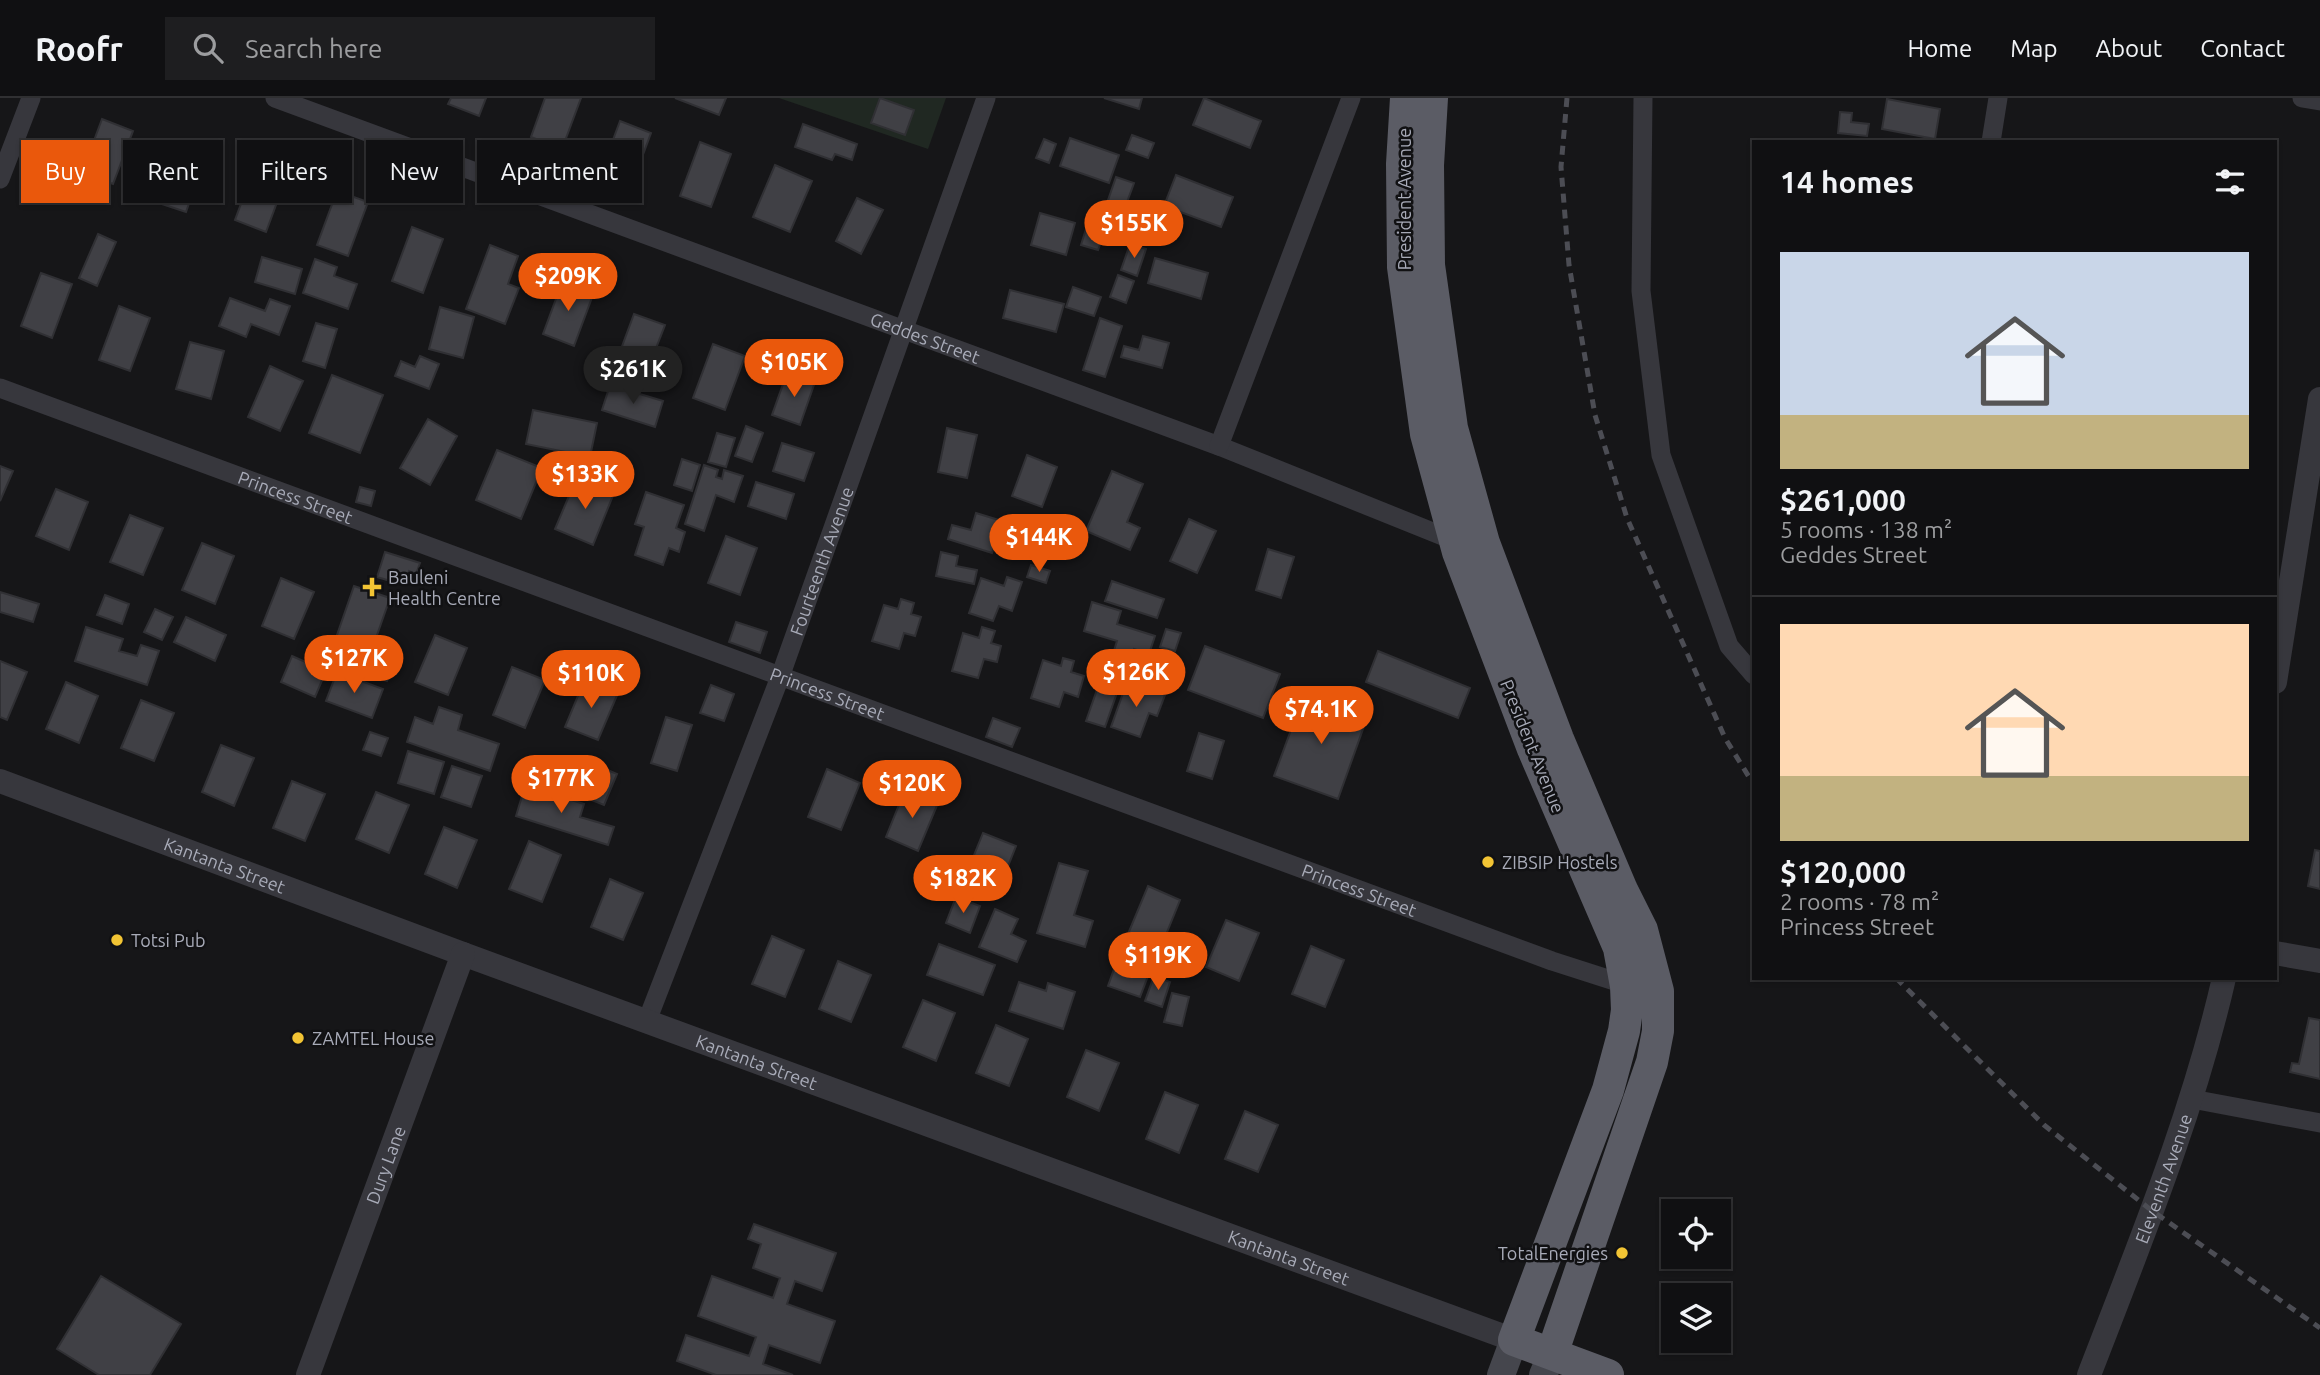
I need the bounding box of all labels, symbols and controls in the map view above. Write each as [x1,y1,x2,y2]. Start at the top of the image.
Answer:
search box [165,17,655,80]
icon: search [189,29,227,67]
text: Roofr [35,30,123,67]
text: Search here [245,34,382,63]
text: Home [1907,35,1972,62]
text: Map [2010,35,2057,62]
text: About [2095,35,2162,62]
text: Contact [2200,35,2285,62]
street label: President Avenue [1394,128,1414,270]
chip: Buy [21,140,109,203]
chip: Rent [123,140,223,203]
chip: Filters [237,140,352,203]
chip: New [366,140,463,203]
chip: Apartment [477,140,642,203]
icon: filters [2211,163,2249,201]
text: 14 homes [1780,165,1914,199]
pin: $155K [1085,200,1183,260]
text: $155K [1100,210,1168,235]
pin: $209K [519,254,617,313]
text: $209K [534,263,602,288]
icon: home [1952,298,2078,424]
street label: Geddes Street [868,308,983,367]
pin: $105K [745,340,843,399]
pin: $261K [584,346,682,406]
text: $105K [760,349,828,374]
text: $261K [599,356,667,381]
pin: $133K [536,452,634,511]
text: $133K [551,461,619,486]
street label: Princess Street [235,467,356,527]
text: $261,000 [1780,483,1906,517]
street label: Fourteenth Avenue [786,484,857,638]
pin: $144K [990,514,1088,574]
text: 5 rooms · 138 m² [1780,517,1952,542]
text: $144K [1005,524,1073,549]
text: Geddes Street [1780,542,1927,567]
place label: Bauleni Health Centre [388,567,501,608]
marker: Bauleni Health Centre [362,577,382,597]
pin: $127K [305,636,403,695]
text: $127K [320,645,388,670]
pin: $110K [542,650,640,710]
pin: $126K [1087,650,1185,709]
text: $126K [1102,659,1170,684]
text: $110K [557,660,625,685]
street label: Princess Street [767,663,887,724]
icon: home [1952,670,2078,796]
street label: President Avenue [1497,676,1569,816]
pin: $74.1K [1264,686,1378,746]
text: $74.1K [1285,696,1357,721]
pin: $177K [512,756,610,815]
pin: $120K [863,760,961,820]
text: $177K [527,765,595,790]
text: $120K [878,770,946,795]
street label: Kantanta Street [161,833,288,897]
place label: ZIBSIP Hostels [1502,852,1618,872]
marker: ZIBSIP Hostels [1480,854,1496,870]
text: $120,000 [1780,855,1906,889]
pin: $182K [914,856,1012,915]
street label: Princess Street [1299,860,1419,920]
text: $182K [929,865,997,890]
text: 2 rooms · 78 m² [1780,889,1939,914]
text: Princess Street [1780,914,1934,939]
place label: Totsi Pub [131,930,206,950]
marker: Totsi Pub [109,932,125,948]
pin: $119K [1109,932,1207,992]
text: $119K [1124,942,1192,967]
place label: ZAMTEL House [312,1028,434,1048]
marker: ZAMTEL House [290,1030,306,1046]
street label: Kantanta Street [693,1030,820,1093]
street label: Eleventh Avenue [2131,1111,2195,1246]
street label: Dury Lane [362,1123,409,1207]
map controls [1661,1199,1731,1353]
button: locate [1661,1199,1731,1269]
street label: Kantanta Street [1225,1226,1352,1289]
place label: TotalEnergies [1498,1243,1608,1263]
marker: TotalEnergies [1614,1245,1630,1261]
button: layers [1661,1283,1731,1353]

